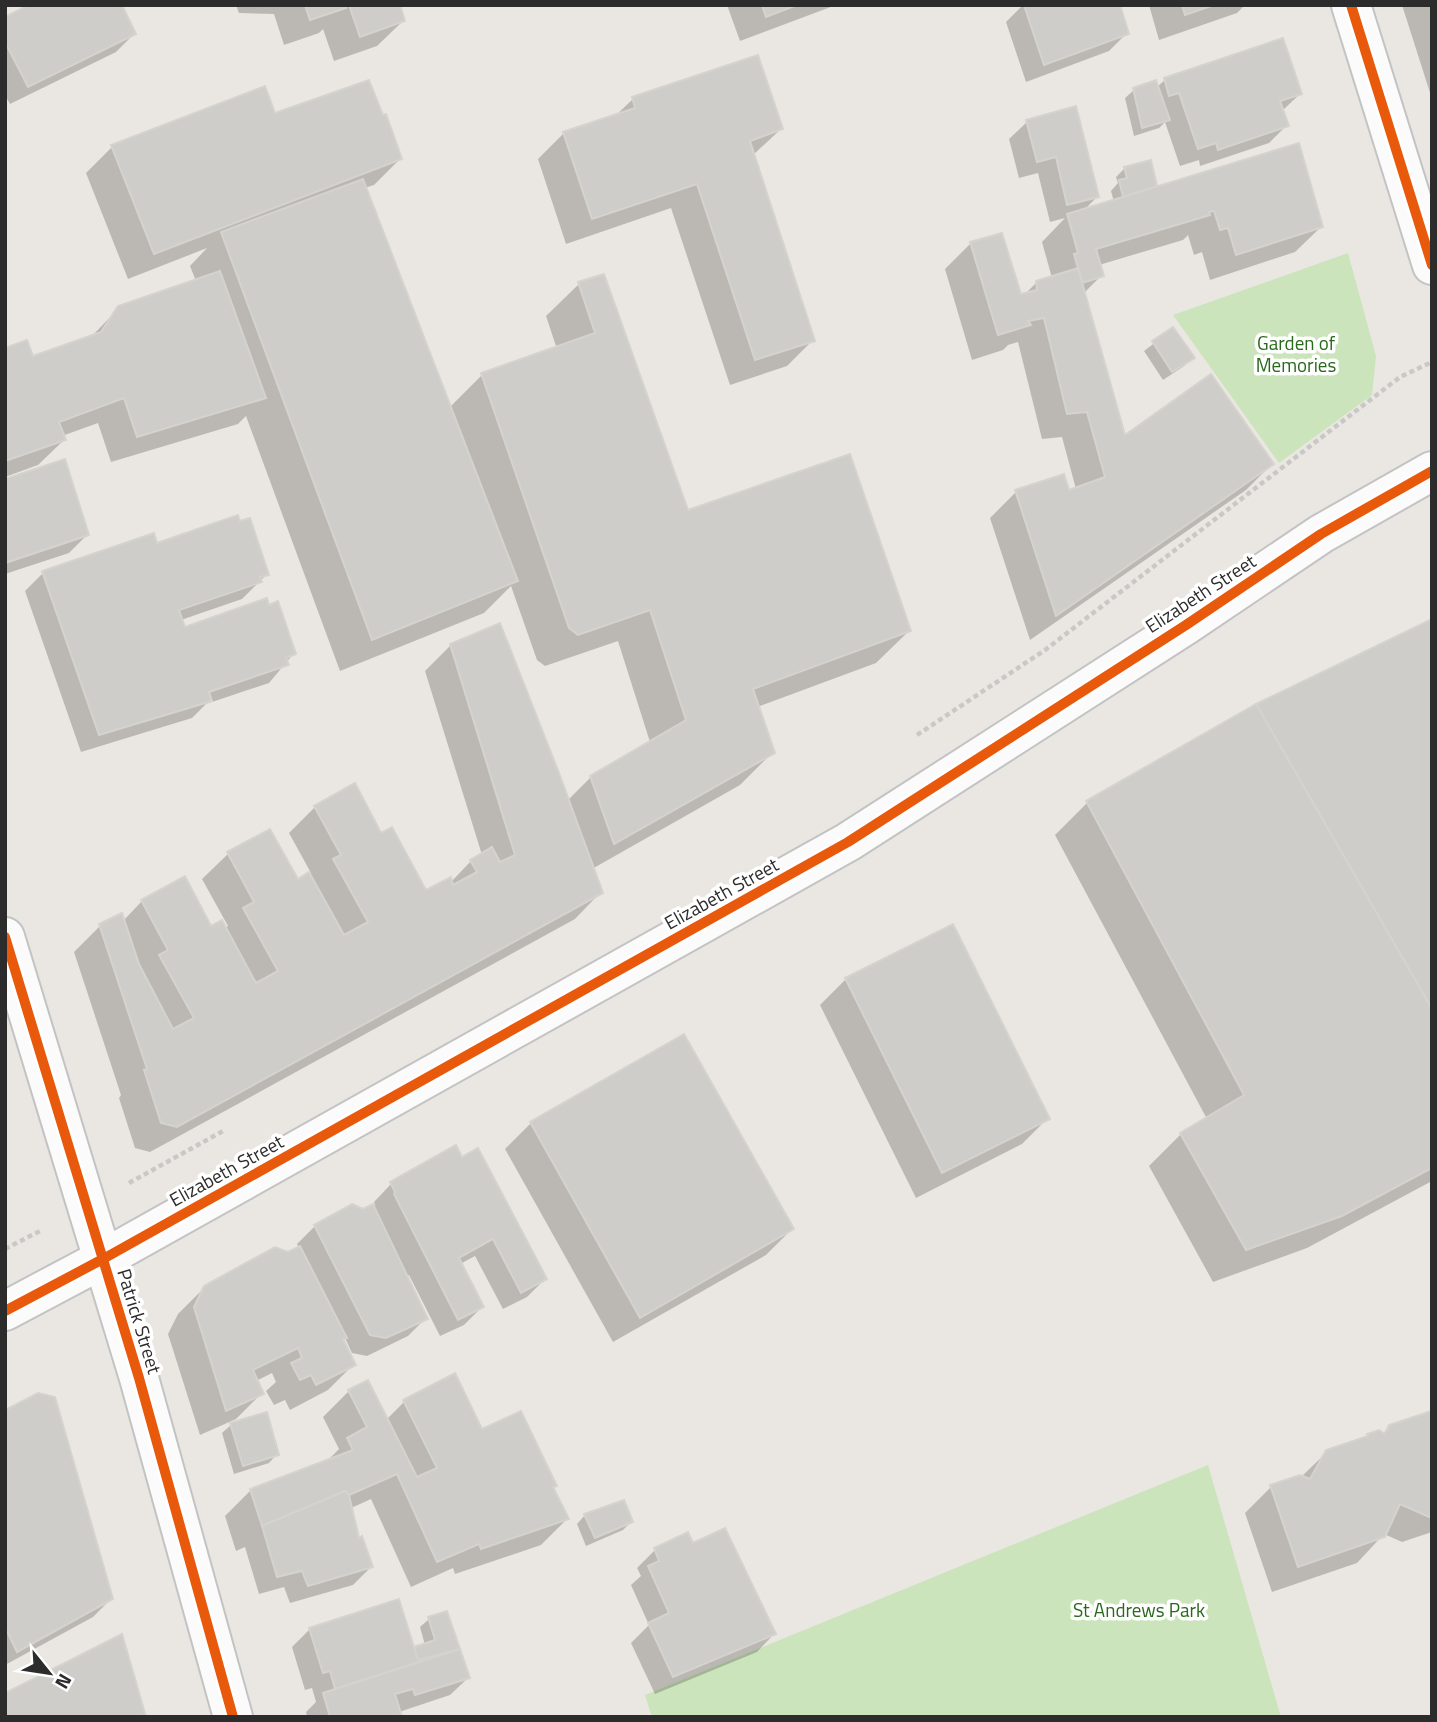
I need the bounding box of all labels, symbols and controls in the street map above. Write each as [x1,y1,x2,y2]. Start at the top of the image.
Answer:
park label: Garden of Memories [1256,328,1336,379]
street label: Elizabeth Street [1139,546,1261,640]
street label: Elizabeth Street [659,849,784,936]
street label: Elizabeth Street [164,1126,289,1213]
street label: Patrick Street [110,1265,170,1377]
park label: St Andrews Park [1073,1595,1205,1624]
north arrow [14,1638,84,1708]
text: N [48,1669,80,1695]

